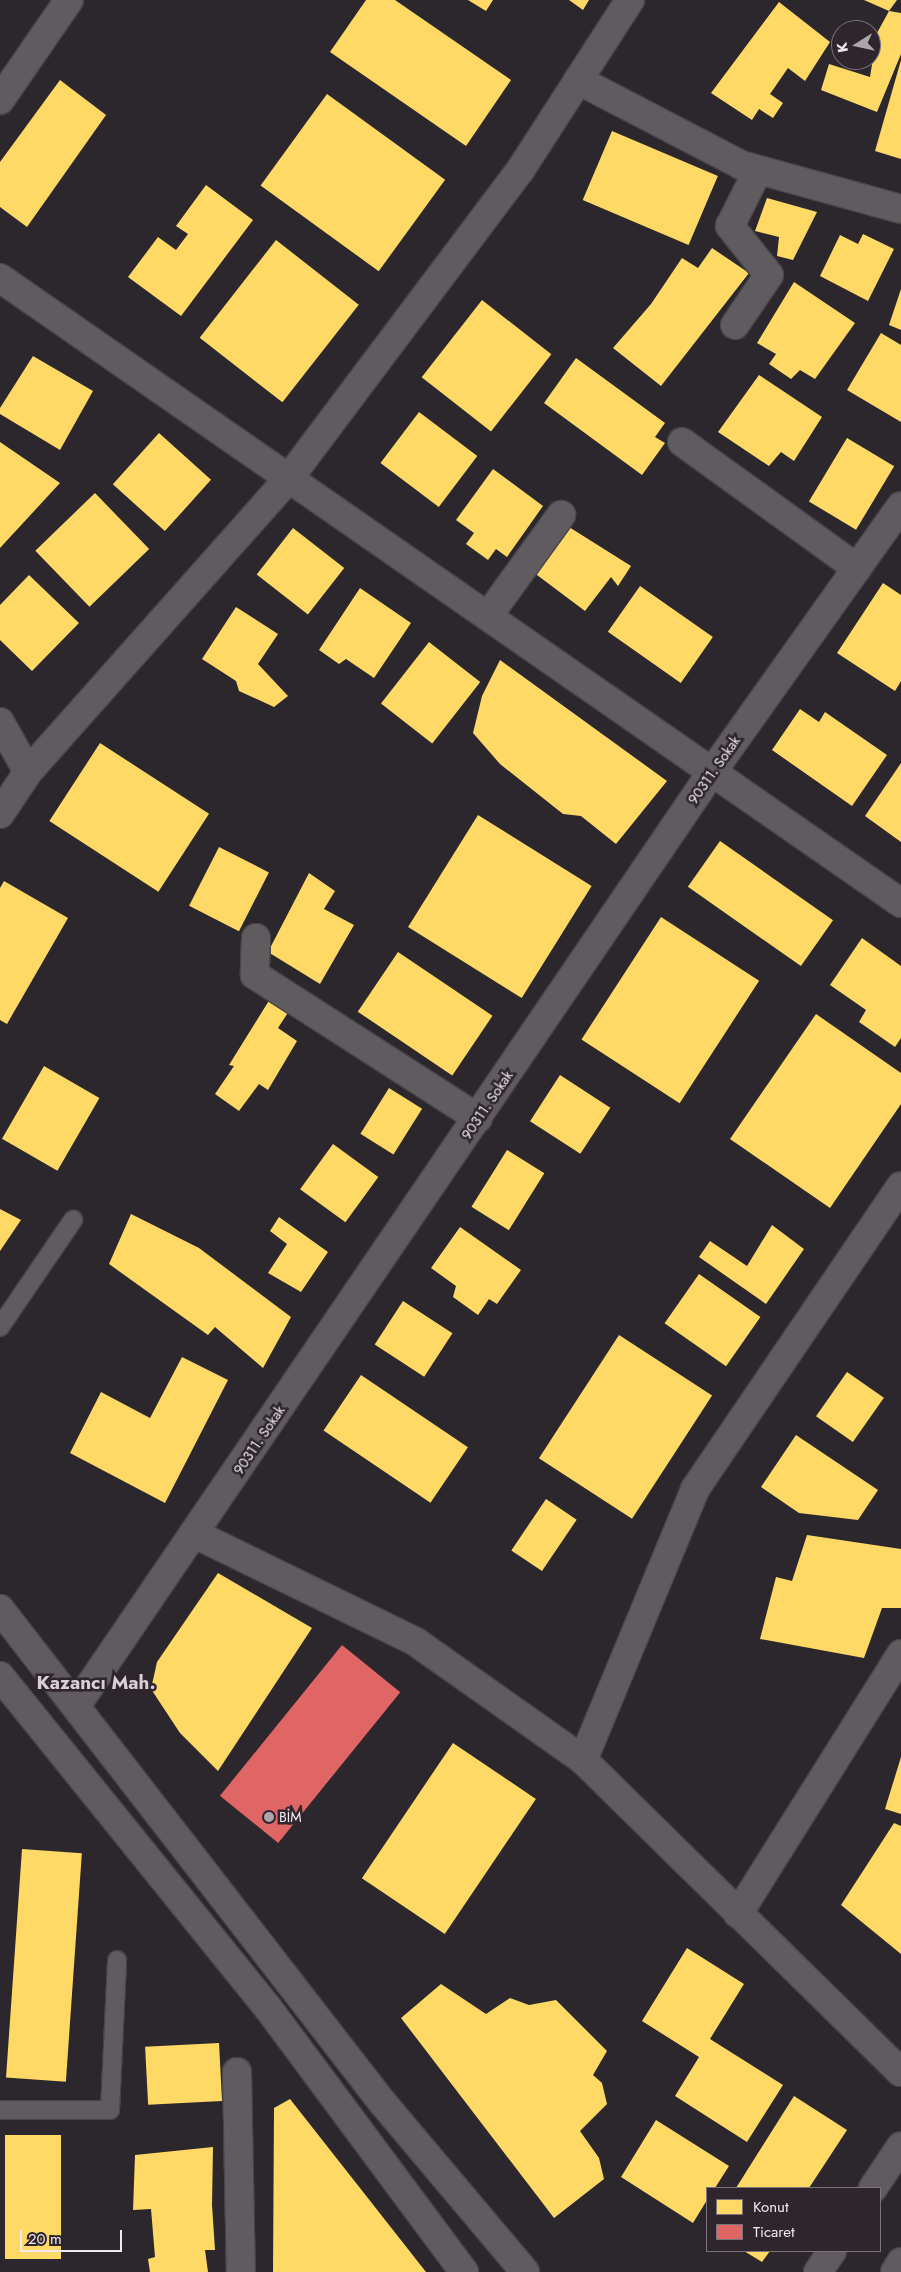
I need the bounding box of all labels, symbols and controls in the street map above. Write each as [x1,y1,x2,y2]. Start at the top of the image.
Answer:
north arrow [831,20,881,70]
text: K [832,41,853,54]
street label: 90311. Sokak [684,733,744,807]
street label: 90311. Sokak [458,1067,516,1143]
street label: 90311. Sokak [230,1402,288,1478]
district label: Kazancı Mah. [36,1672,156,1694]
place label: BİM [279,1809,302,1825]
marker: BİM [263,1811,275,1823]
legend [706,2187,881,2252]
text: Konut [753,2196,789,2218]
scale bar [22,2220,125,2252]
text: Ticaret [753,2221,795,2243]
text: 20 m [28,2228,62,2250]

